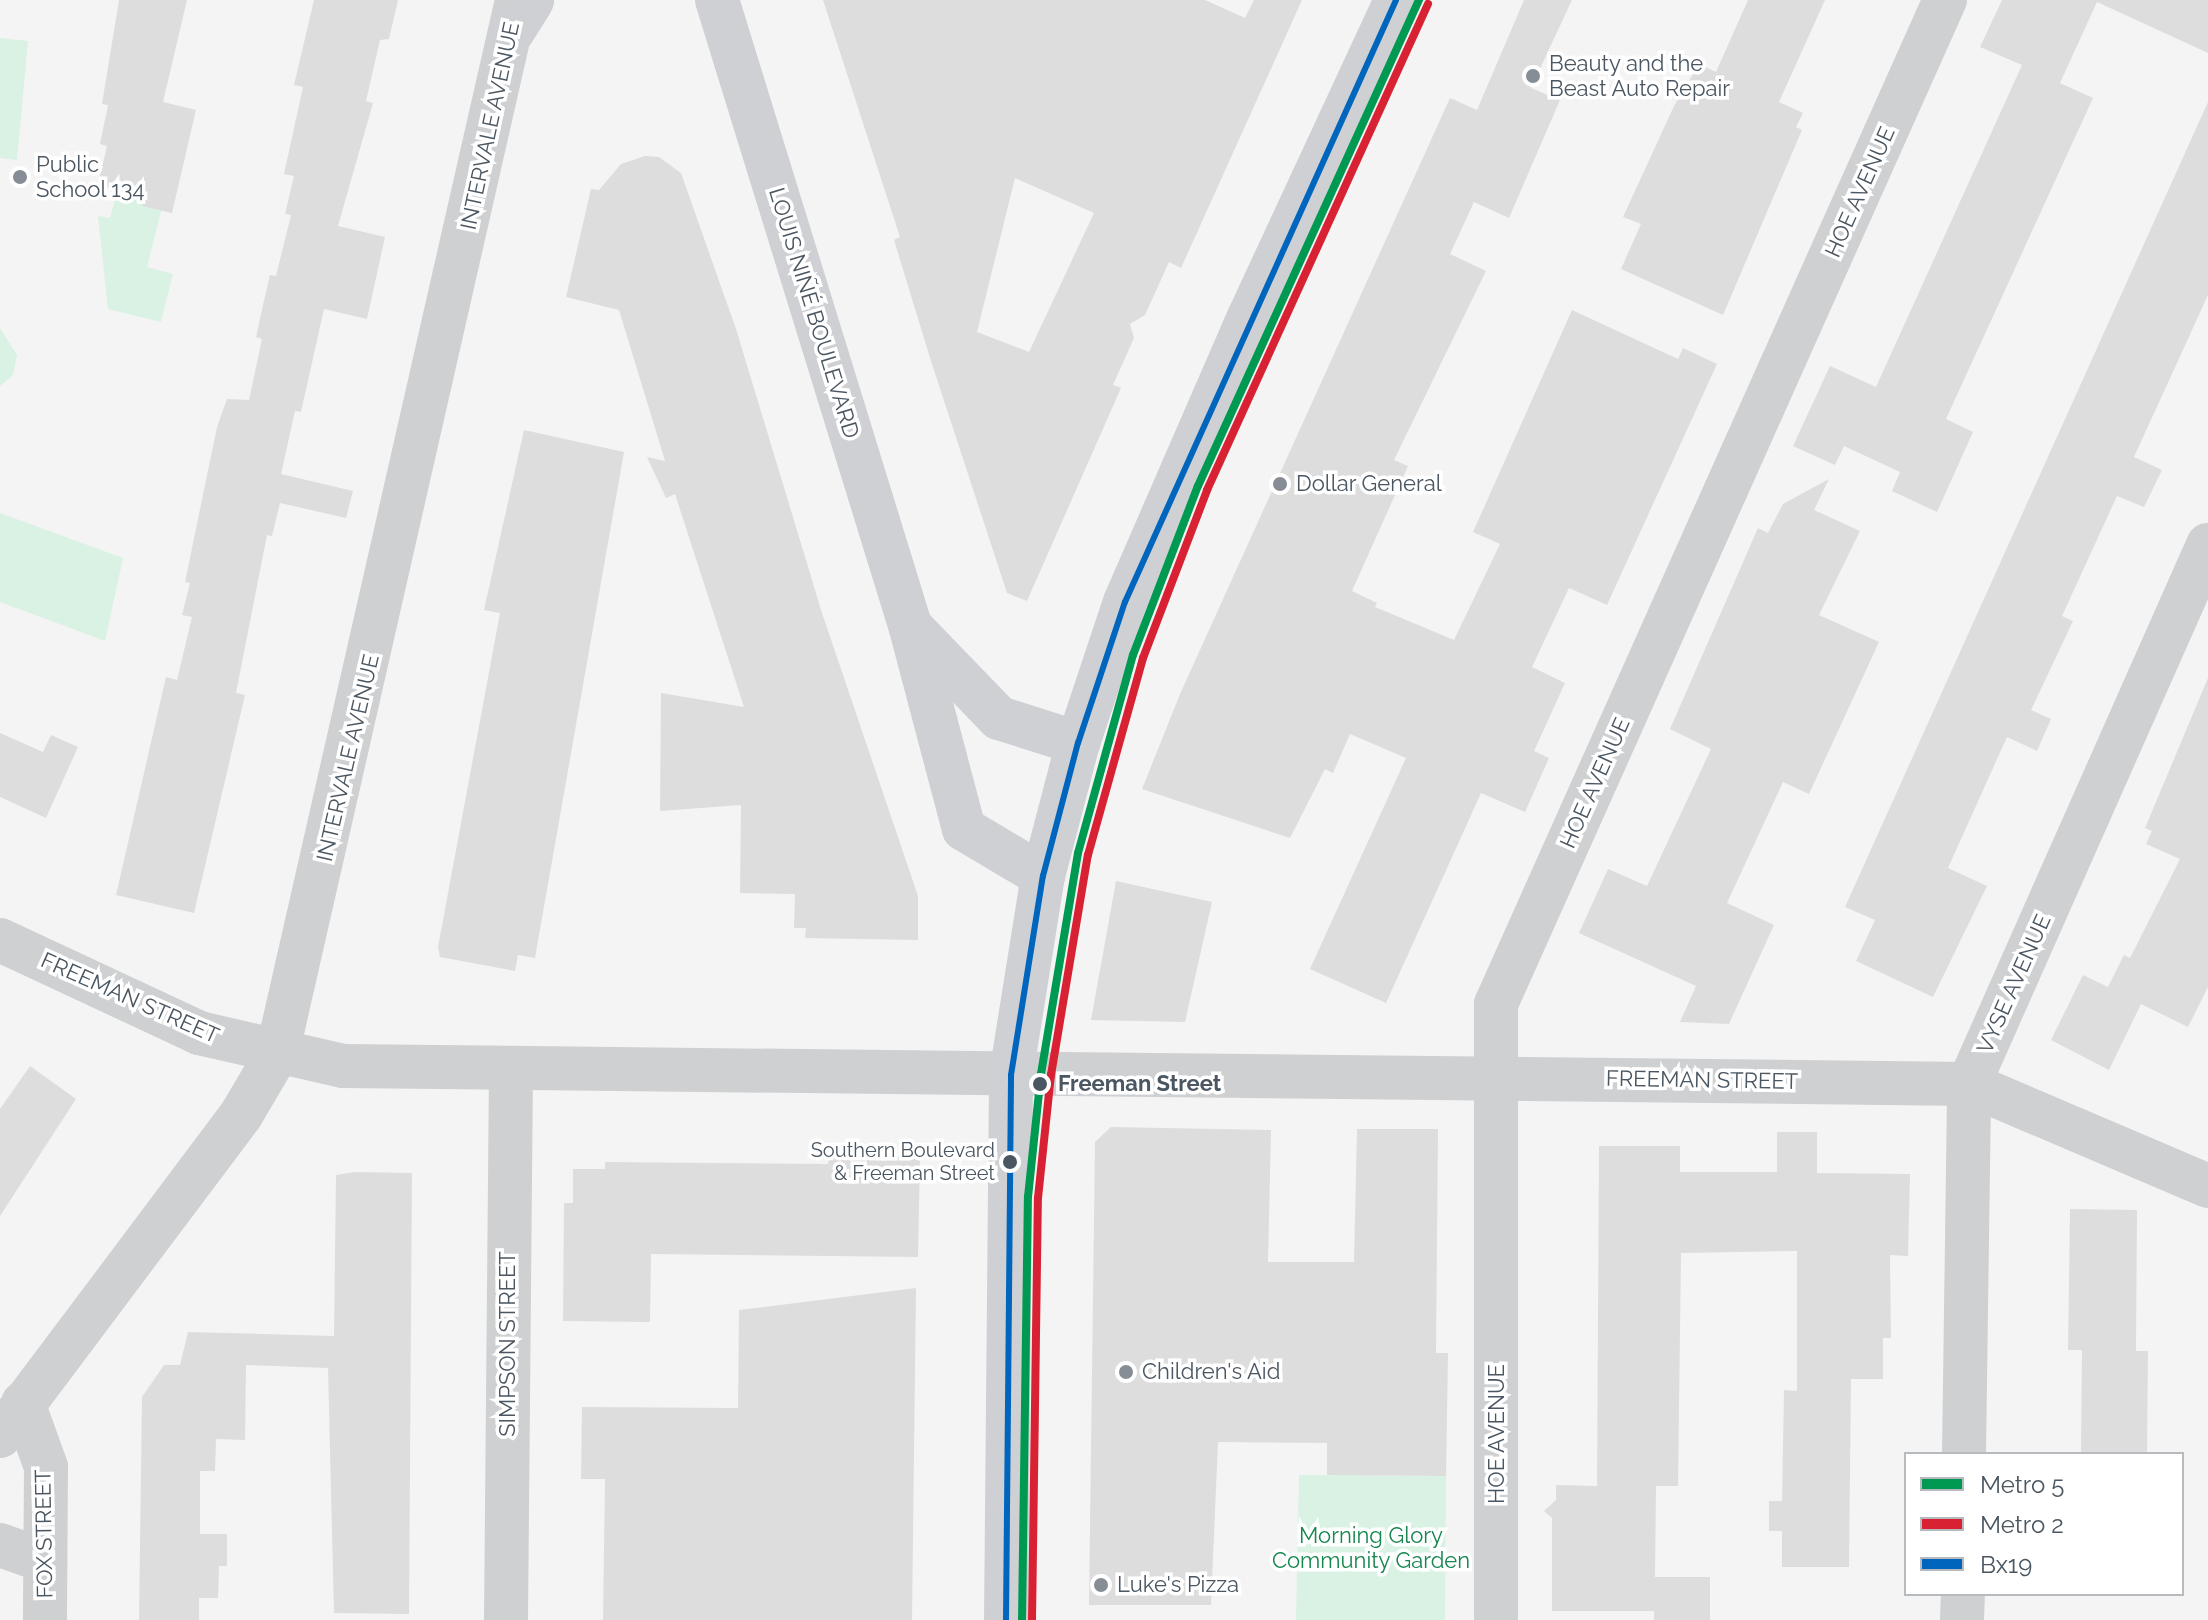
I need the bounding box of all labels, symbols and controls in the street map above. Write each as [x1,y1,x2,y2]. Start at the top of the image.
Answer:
street label: INTERVALE AVENUE [455,19,525,233]
place label: Beauty and the Beast Auto Repair [1549,50,1731,102]
marker: Beauty and the Beast Auto Repair [1524,67,1542,85]
street label: HOE AVENUE [1819,122,1901,262]
place label: Public School 134 [36,151,145,202]
marker: Public School 134 [11,168,29,186]
street label: LOUIS NIÑÉ BOULEVARD [763,184,865,442]
place label: Dollar General [1296,471,1442,497]
marker: Dollar General [1271,475,1289,493]
street label: INTERVALE AVENUE [311,652,385,864]
street label: HOE AVENUE [1554,713,1636,853]
street label: VYSE AVENUE [1971,910,2057,1058]
street label: FREEMAN STREET [37,947,223,1049]
street label: FREEMAN STREET [1606,1065,1798,1095]
place label: Freeman Street [1058,1071,1221,1097]
marker: Freeman Street [1029,1073,1051,1095]
place label: Southern Boulevard & Freeman Street [811,1138,995,1185]
marker: Southern Boulevard & Freeman Street [1002,1154,1018,1170]
street label: SIMPSON STREET [495,1251,521,1437]
place label: Children's Aid [1142,1359,1281,1385]
marker: Children's Aid [1117,1363,1135,1381]
street label: HOE AVENUE [1484,1364,1510,1504]
legend [1904,1452,2184,1596]
street label: FOX STREET [30,1469,58,1599]
text: Metro 5 [1980,1470,2064,1499]
text: Metro 2 [1980,1510,2064,1539]
park label: Morning Glory Community Garden [1272,1522,1470,1574]
text: Bx19 [1980,1550,2032,1579]
place label: Luke's Pizza [1117,1572,1239,1598]
marker: Luke's Pizza [1092,1576,1110,1594]

